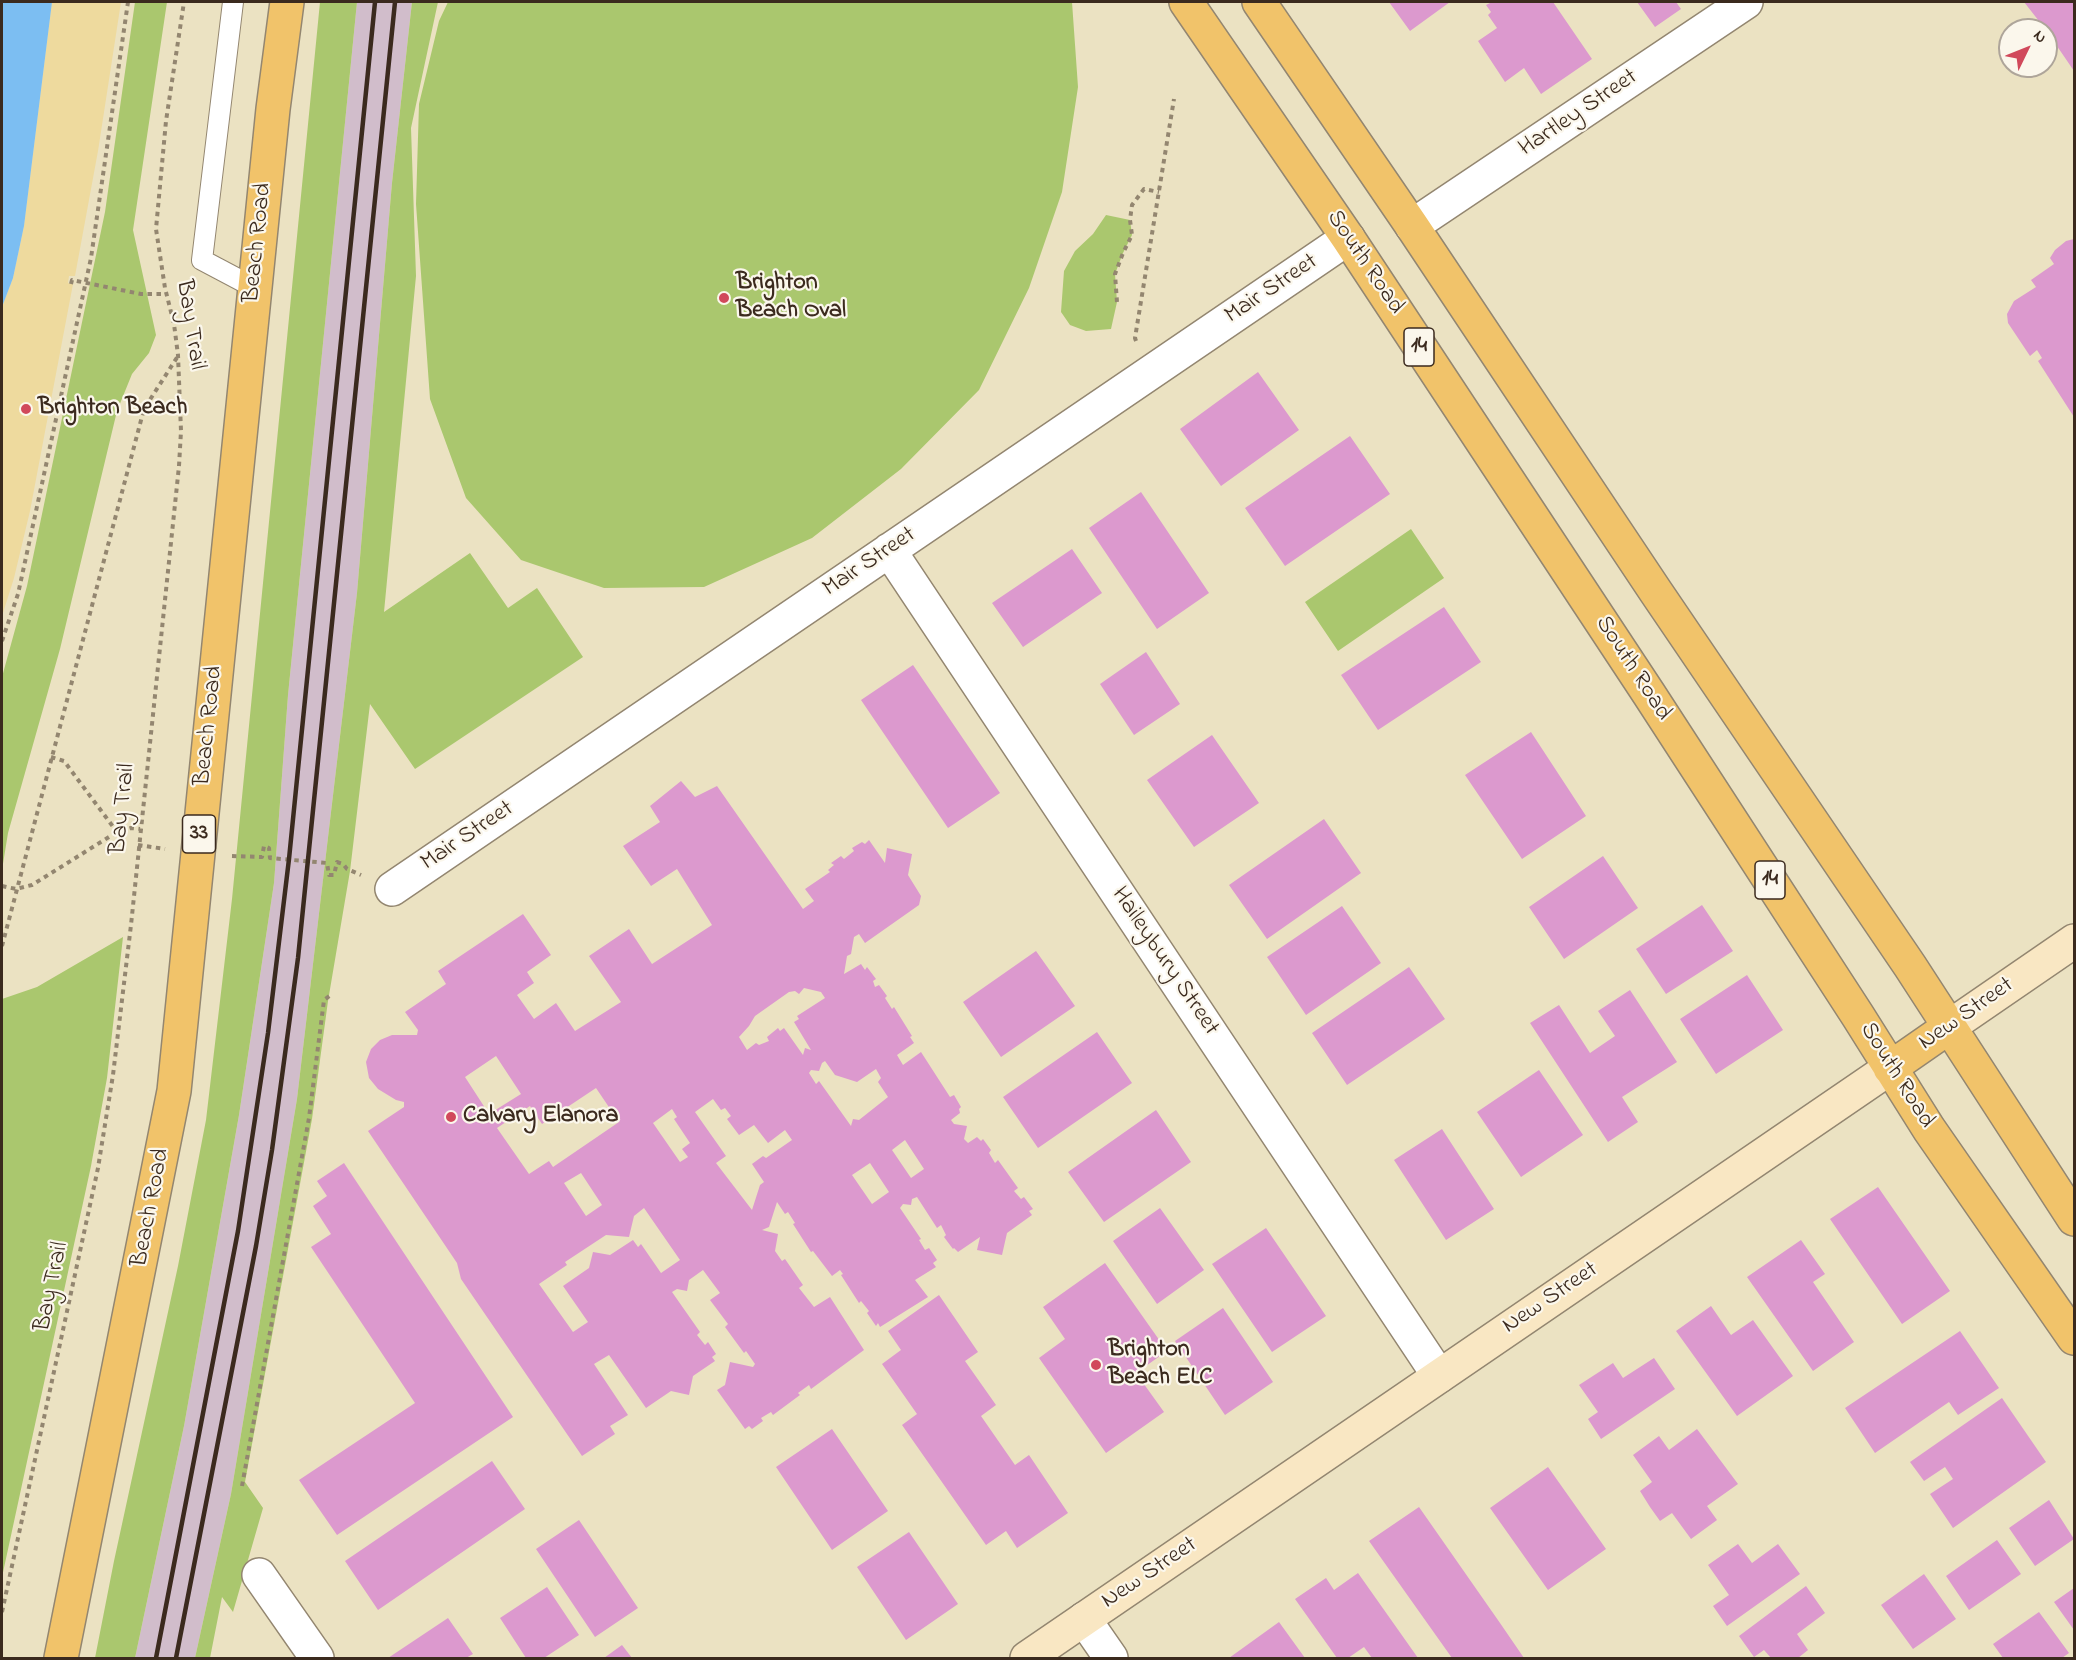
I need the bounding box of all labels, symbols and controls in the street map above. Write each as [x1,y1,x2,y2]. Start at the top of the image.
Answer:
north arrow [1998,18,2058,78]
text: N [2027,25,2052,49]
street label: Hartley Street [1514,64,1644,164]
street label: Beach Road [238,182,280,304]
street label: South Road [1319,206,1409,320]
street label: Mair Street [1220,248,1324,332]
place label: Brighton Beach Oval [736,270,846,326]
street label: Bay Trail [168,278,210,372]
marker: Brighton Beach Oval [717,291,731,305]
road number: 14 [1404,328,1434,366]
place label: Brighton Beach [38,395,187,423]
marker: Brighton Beach [19,402,33,416]
street label: Mair Street [818,521,922,605]
street label: South Road [1587,611,1677,727]
street label: Beach Road [189,665,231,787]
street label: Bay Trail [105,762,143,856]
street label: Mair Street [416,795,520,879]
road number: 33 [182,815,216,853]
road number: 14 [1755,861,1785,899]
street label: Haileybury Street [1104,882,1224,1042]
street label: New Street [1914,972,2020,1058]
street label: South Road [1852,1018,1940,1134]
place label: Calvary Elanora [463,1103,618,1131]
marker: Calvary Elanora [444,1110,458,1124]
street label: Beach Road [126,1146,178,1270]
street label: Bay Trail [29,1240,77,1334]
street label: New Street [1498,1257,1604,1341]
place label: Brighton Beach ELC [1108,1337,1213,1393]
marker: Brighton Beach ELC [1089,1358,1103,1372]
street label: New Street [1097,1532,1203,1616]

